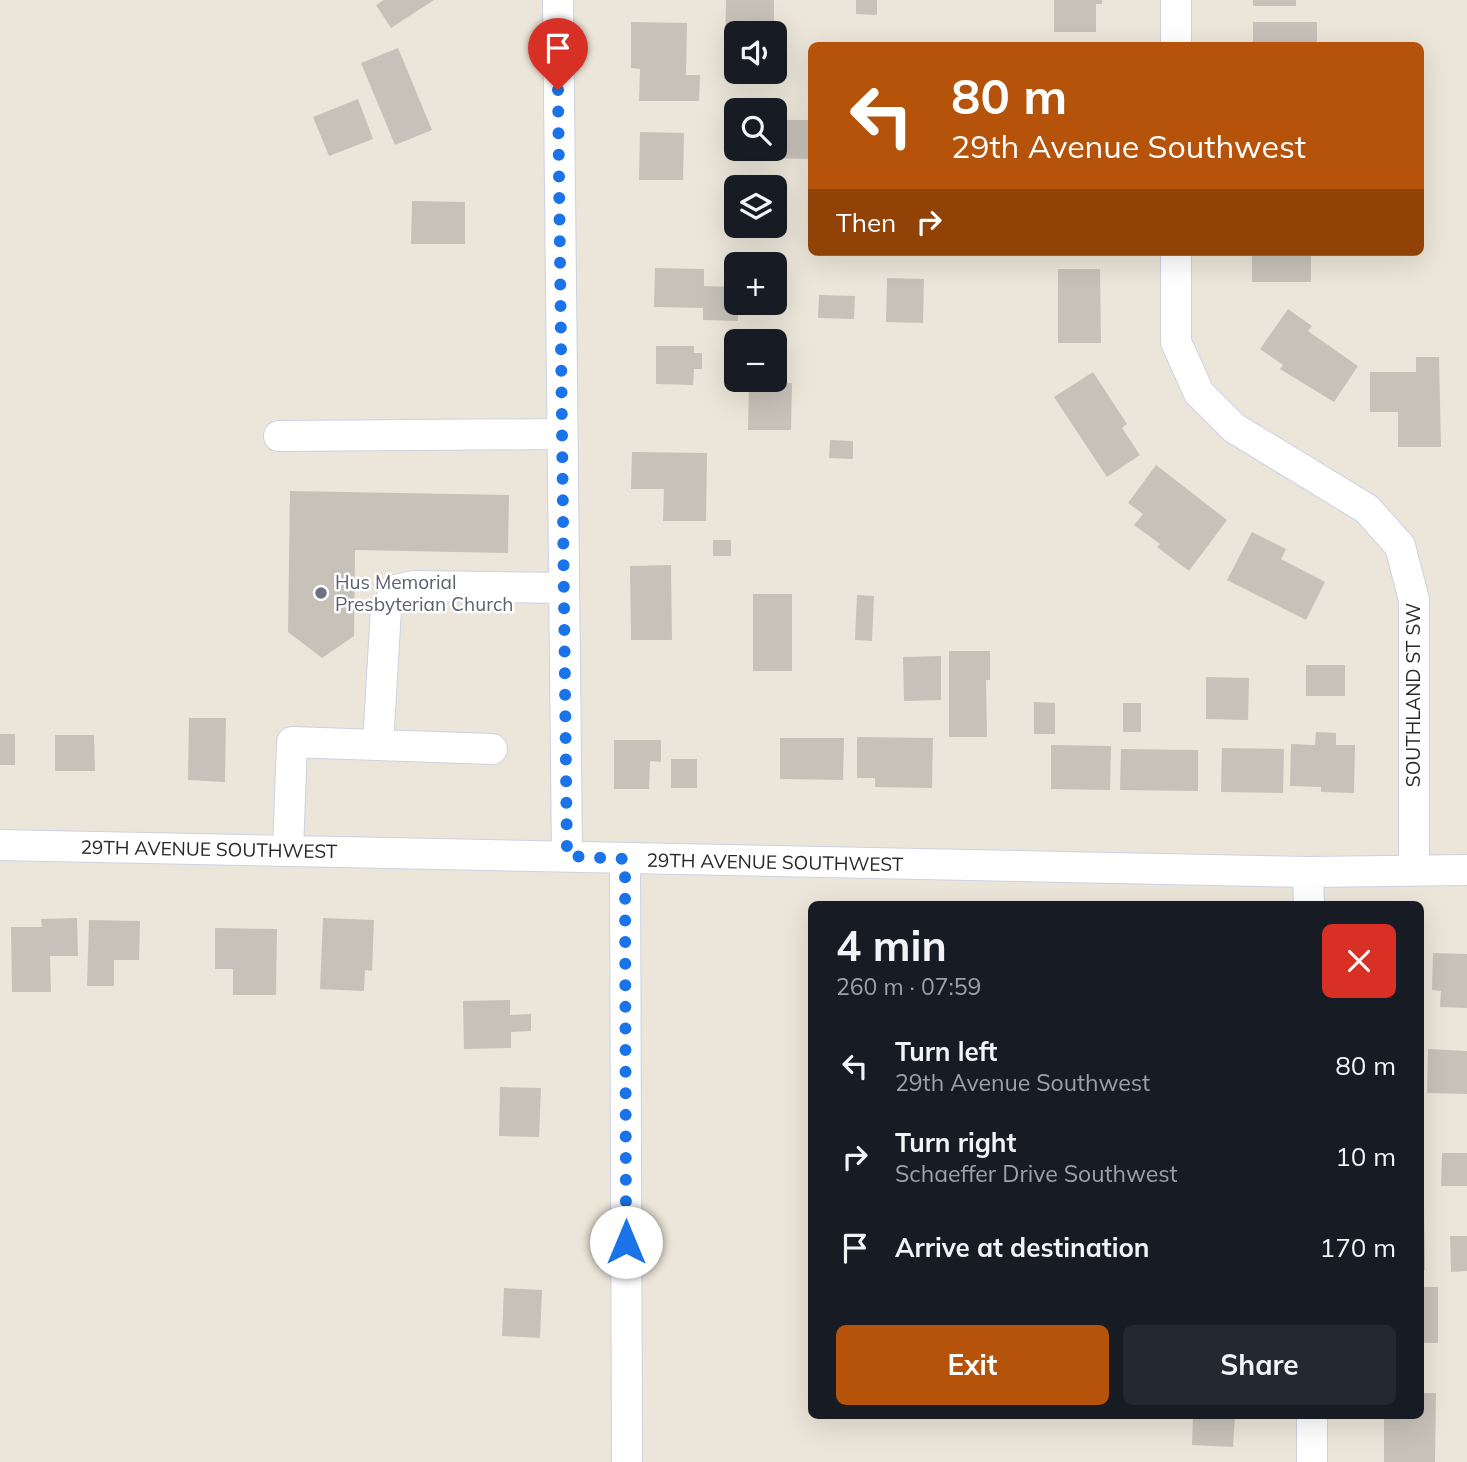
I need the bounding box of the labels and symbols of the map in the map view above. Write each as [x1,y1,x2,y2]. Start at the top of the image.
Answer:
pin [528,18,588,90]
place label: Hus Memorial Presbyterian Church [335,570,513,616]
marker: Hus Memorial Presbyterian Church [313,585,329,601]
street label: SOUTHLAND ST SW [1401,603,1425,787]
street label: 29TH AVENUE SOUTHWEST [80,835,338,863]
street label: 29TH AVENUE SOUTHWEST [646,848,904,876]
position arrow [589,1205,663,1279]

